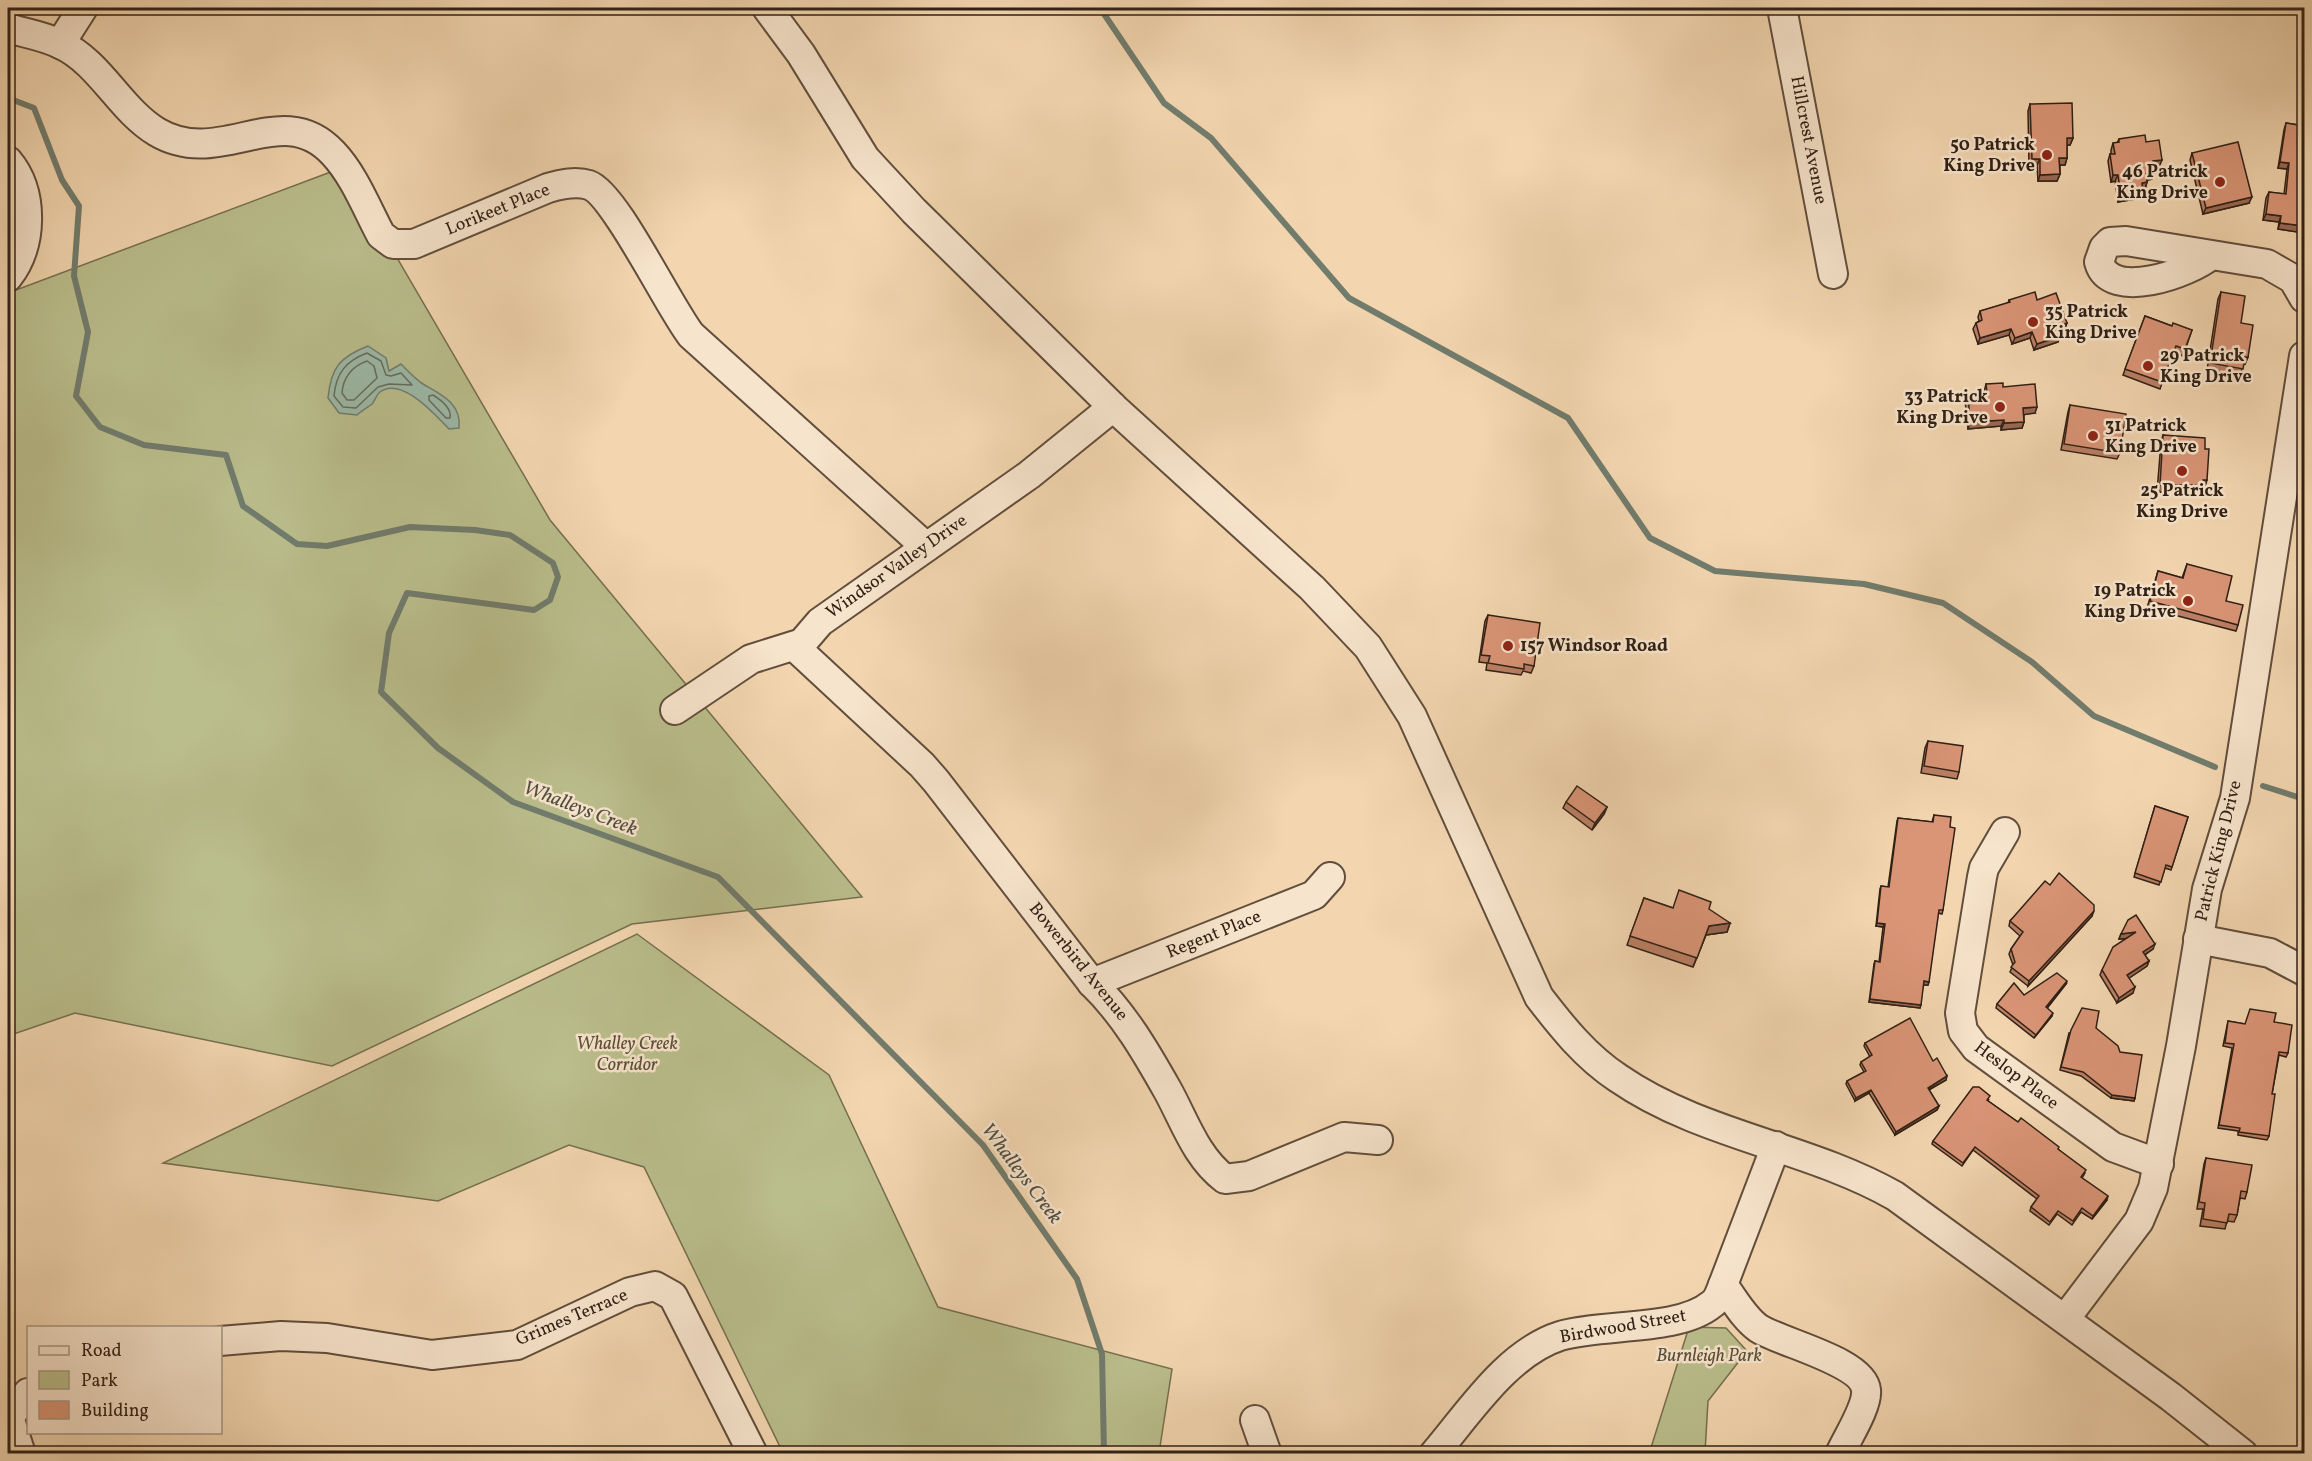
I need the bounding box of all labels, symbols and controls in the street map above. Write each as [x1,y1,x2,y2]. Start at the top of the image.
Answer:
street label: Hillcrest Avenue [1783,74,1833,206]
place label: 50 Patrick King Drive [1943,133,2035,179]
marker: 50 Patrick King Drive [2040,148,2054,162]
place label: 46 Patrick King Drive [2116,160,2208,206]
marker: 46 Patrick King Drive [2213,175,2227,189]
street label: Lorikeet Place [442,178,554,242]
place label: 35 Patrick King Drive [2045,300,2137,346]
marker: 35 Patrick King Drive [2026,315,2040,329]
place label: 29 Patrick King Drive [2160,344,2252,390]
marker: 29 Patrick King Drive [2141,359,2155,373]
place label: 33 Patrick King Drive [1896,385,1988,431]
marker: 33 Patrick King Drive [1993,400,2007,414]
place label: 31 Patrick King Drive [2105,414,2197,460]
marker: 31 Patrick King Drive [2086,429,2100,443]
marker: 25 Patrick King Drive [2175,464,2189,478]
place label: 25 Patrick King Drive [2136,479,2228,525]
street label: Windsor Valley Drive [821,509,973,625]
place label: 19 Patrick King Drive [2084,579,2176,625]
marker: 19 Patrick King Drive [2181,594,2195,608]
place label: 157 Windsor Road [1520,634,1668,659]
marker: 157 Windsor Road [1501,639,1515,653]
water label: Whalleys Creek [519,774,641,844]
street label: Patrick King Drive [2189,778,2249,924]
street label: Bowerbird Avenue [1022,897,1134,1027]
street label: Regent Place [1163,905,1265,965]
park label: Whalley Creek Corridor [576,1032,678,1078]
street label: Heslop Place [1969,1036,2063,1116]
water label: Whalleys Creek [974,1118,1068,1230]
street label: Grimes Terrace [512,1283,632,1353]
street label: Birdwood Street [1558,1304,1688,1350]
legend [27,1326,222,1434]
text: Road [81,1339,122,1364]
park label: Burnleigh Park [1656,1344,1762,1369]
text: Park [81,1369,118,1394]
text: Building [81,1399,149,1424]

